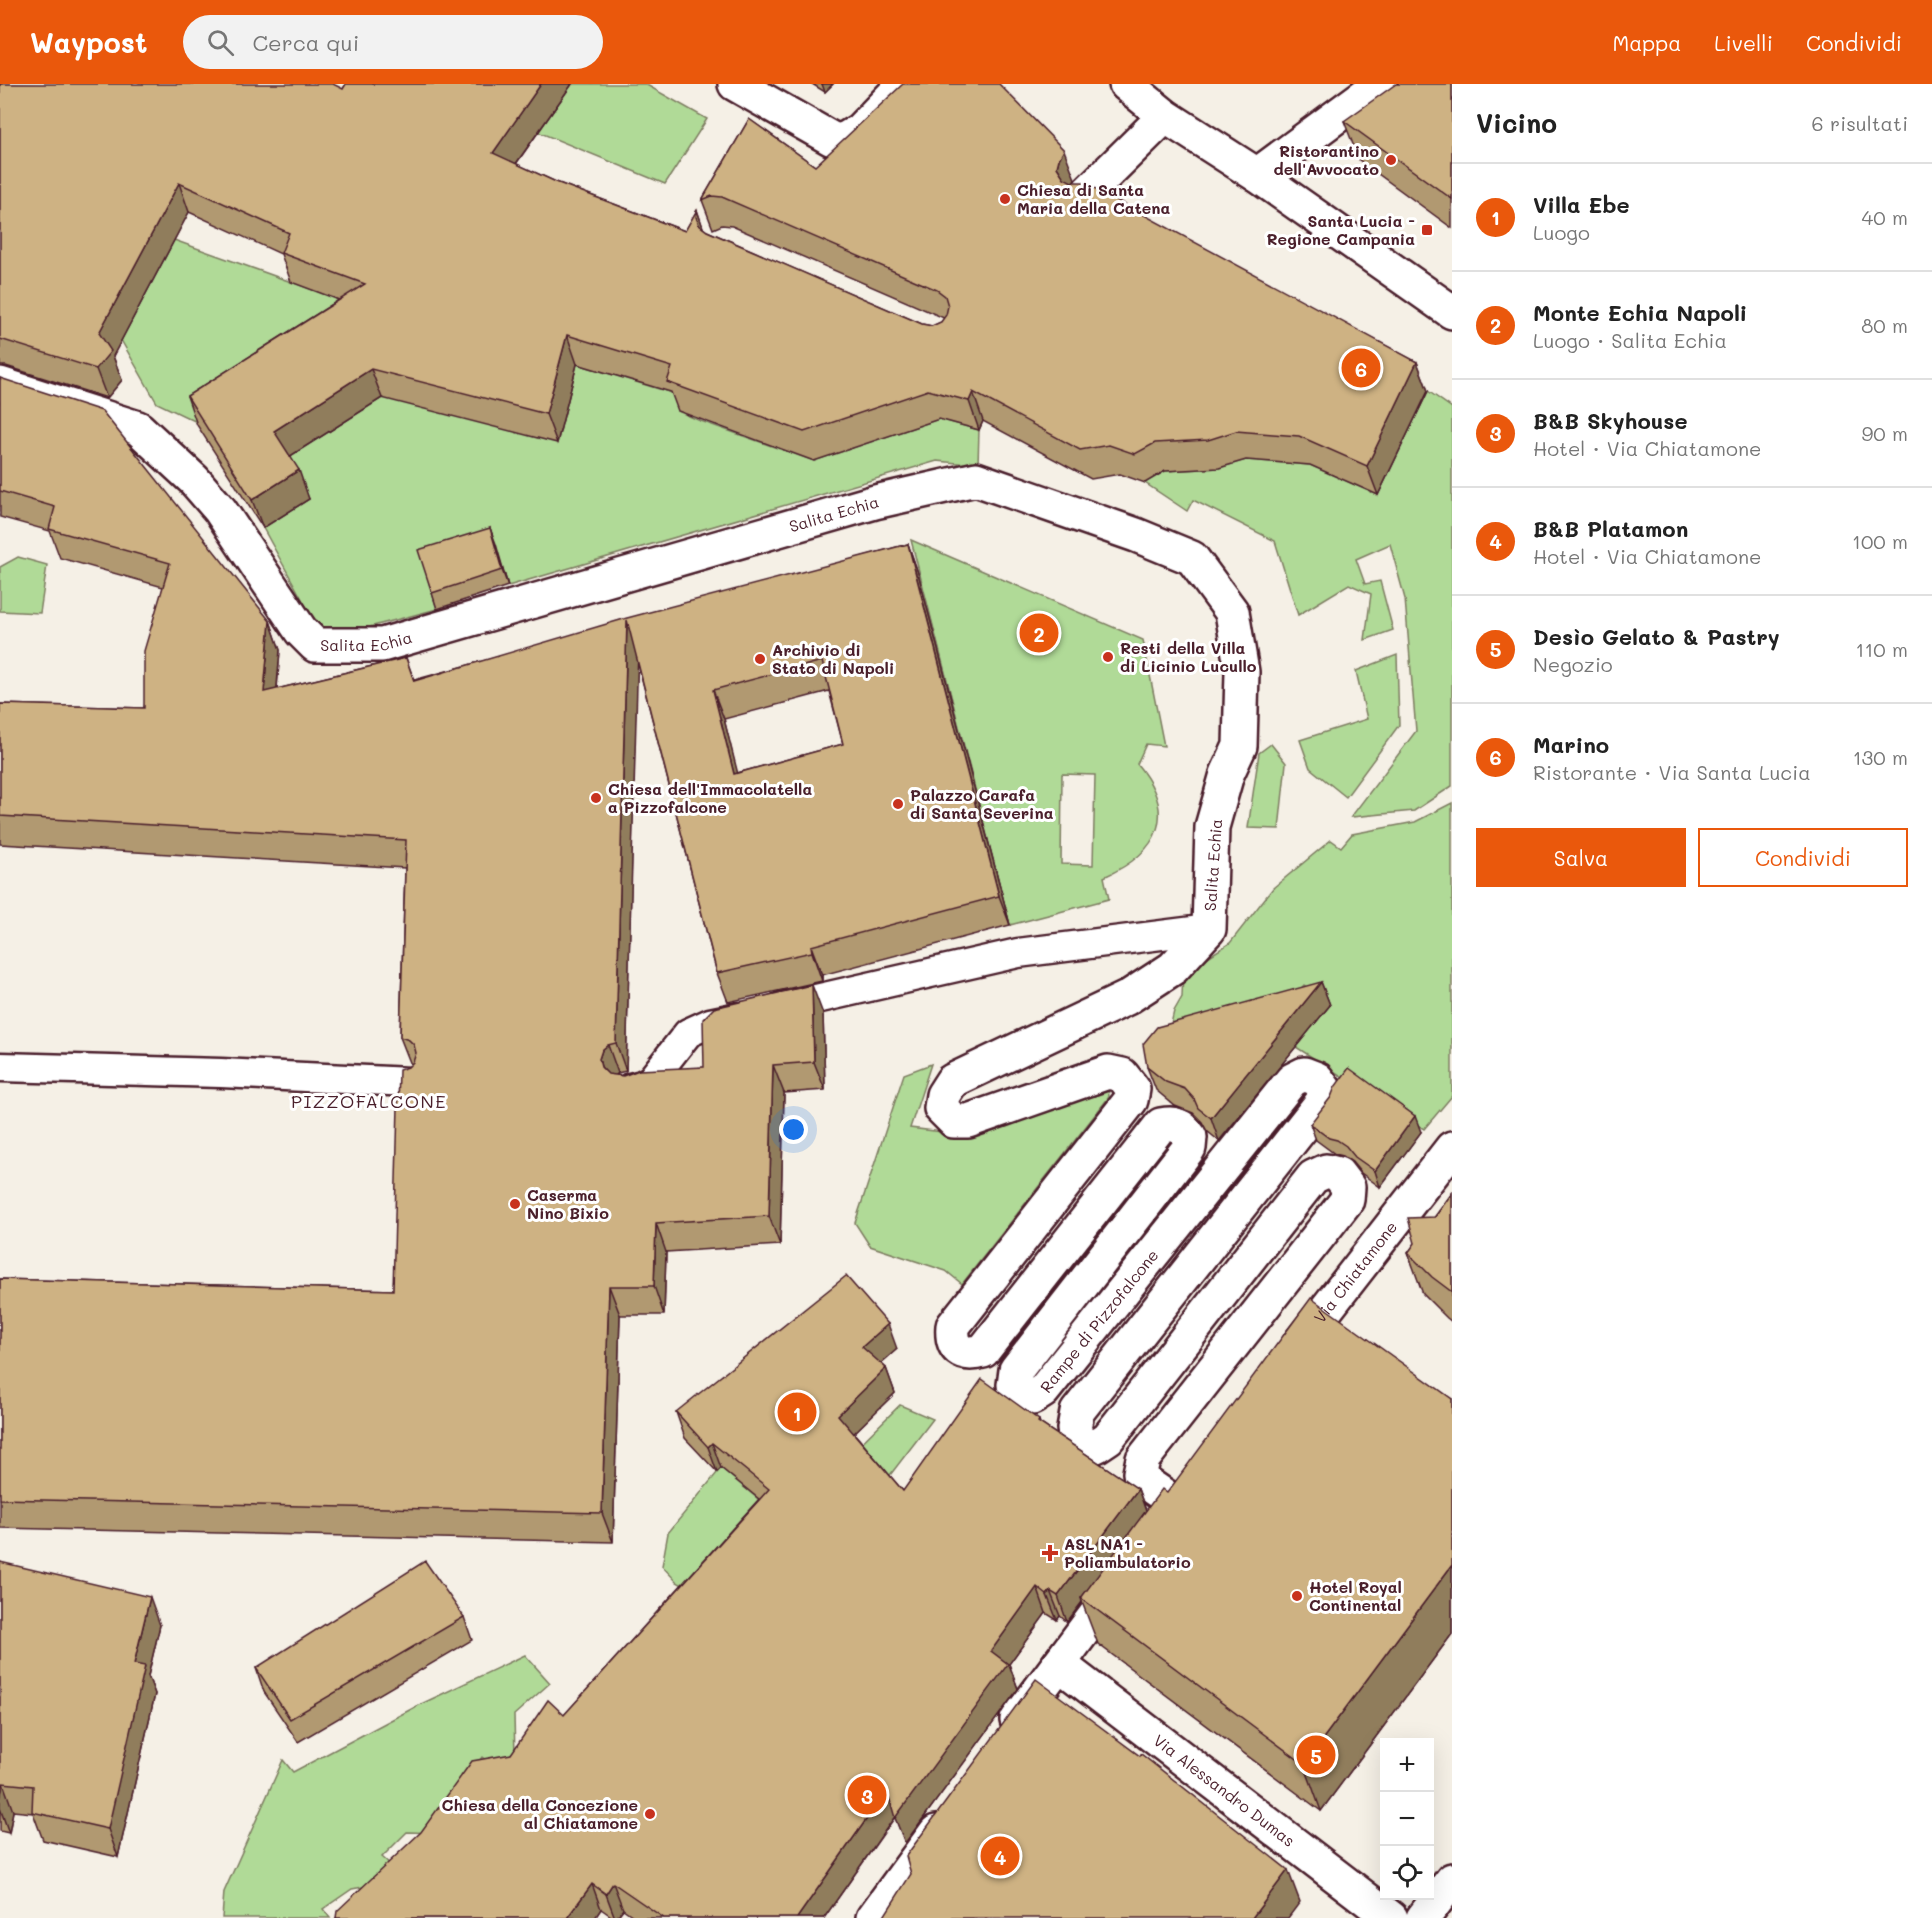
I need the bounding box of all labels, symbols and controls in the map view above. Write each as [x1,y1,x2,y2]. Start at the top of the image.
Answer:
search box [183,15,603,69]
text: Waypost [30,24,147,60]
icon: search [204,26,237,59]
text: Cerca qui [252,28,359,57]
text: Mappa [1613,29,1681,56]
text: Livelli [1714,29,1773,56]
text: Condividi [1806,29,1902,56]
text: Vicino [1476,106,1557,140]
text: 6 risultati [1812,110,1908,136]
place label: Ristorantino dell'Avvocato [1274,140,1379,179]
marker: Ristorantino dell'Avvocato [1384,153,1398,167]
place label: Chiesa di Santa Maria della Catena [1017,179,1171,218]
text: Villa Ebe [1533,190,1630,219]
marker: Chiesa di Santa Maria della Catena [998,192,1012,206]
text: 1 [1491,204,1500,230]
text: 40 m [1862,204,1908,230]
place label: Santa Lucia - Regione Campania [1267,210,1415,249]
text: Luogo [1533,219,1590,245]
marker: Santa Lucia - Regione Campania [1420,223,1434,237]
text: Monte Echia Napoli [1533,298,1747,327]
text: 2 [1490,312,1501,338]
text: 80 m [1861,312,1908,338]
text: Luogo · Salita Echia [1533,327,1727,353]
pin: 6 [1342,346,1380,390]
text: B&B Skyhouse [1533,406,1688,435]
text: 3 [1490,420,1502,446]
text: 90 m [1862,420,1908,446]
text: Hotel · Via Chiatamone [1533,435,1761,461]
street label: Salita Echia [786,490,881,536]
text: B&B Platamon [1533,514,1688,543]
text: 4 [1489,528,1502,554]
text: 100 m [1852,528,1908,554]
text: Hotel · Via Chiatamone [1533,543,1761,569]
pin: 2 [1020,610,1058,656]
text: Desìo Gelato & Pastry [1533,622,1780,651]
street label: Salita Echia [320,626,415,655]
text: 5 [1490,636,1501,662]
text: 110 m [1855,636,1908,662]
place label: Resti della Villa di Licinio Lucullo [1120,637,1257,676]
place label: Archivio di Stato di Napoli [772,639,894,678]
marker: Resti della Villa di Licinio Lucullo [1101,650,1115,664]
text: Negozio [1533,651,1613,677]
marker: Archivio di Stato di Napoli [753,652,767,666]
text: Marino [1533,730,1609,759]
text: 6 [1489,744,1502,770]
text: 130 m [1853,744,1908,770]
text: Ristorante · Via Santa Lucia [1533,759,1811,785]
place label: Chiesa dell'Immacolatella a Pizzofalcone [608,778,812,817]
place label: Palazzo Carafa di Santa Severina [910,784,1054,823]
marker: Chiesa dell'Immacolatella a Pizzofalcone [589,791,603,805]
marker: Palazzo Carafa di Santa Severina [891,797,905,811]
street label: Salita Echia [1199,818,1226,912]
button: Salva [1476,828,1686,887]
button: Condividi [1698,828,1908,887]
district label: PIZZOFALCONE [291,1089,447,1113]
your location [779,1115,808,1144]
place label: Caserma Nino Bixio [527,1184,609,1223]
marker: Caserma Nino Bixio [508,1197,522,1211]
street label: Via Chiatamone [1309,1216,1401,1327]
street label: Rampe di Pizzofalcone [1035,1245,1163,1397]
pin: 1 [778,1390,816,1434]
place label: ASL NA1 - Poliambulatorio [1064,1533,1191,1572]
marker: ASL NA1 - Poliambulatorio [1041,1544,1059,1562]
place label: Hotel Royal Continental [1309,1576,1402,1615]
marker: Hotel Royal Continental [1290,1589,1304,1603]
street label: Via Alessandro Dumas [1149,1729,1300,1851]
pin: 5 [1296,1732,1336,1778]
map controls [1380,1738,1434,1900]
button: + [1380,1738,1434,1792]
pin: 3 [848,1772,886,1818]
button: − [1380,1792,1434,1846]
place label: Chiesa della Concezione al Chiatamone [442,1794,638,1833]
marker: Chiesa della Concezione al Chiatamone [643,1807,657,1821]
pin: 4 [980,1834,1020,1878]
button: locate [1380,1846,1434,1900]

